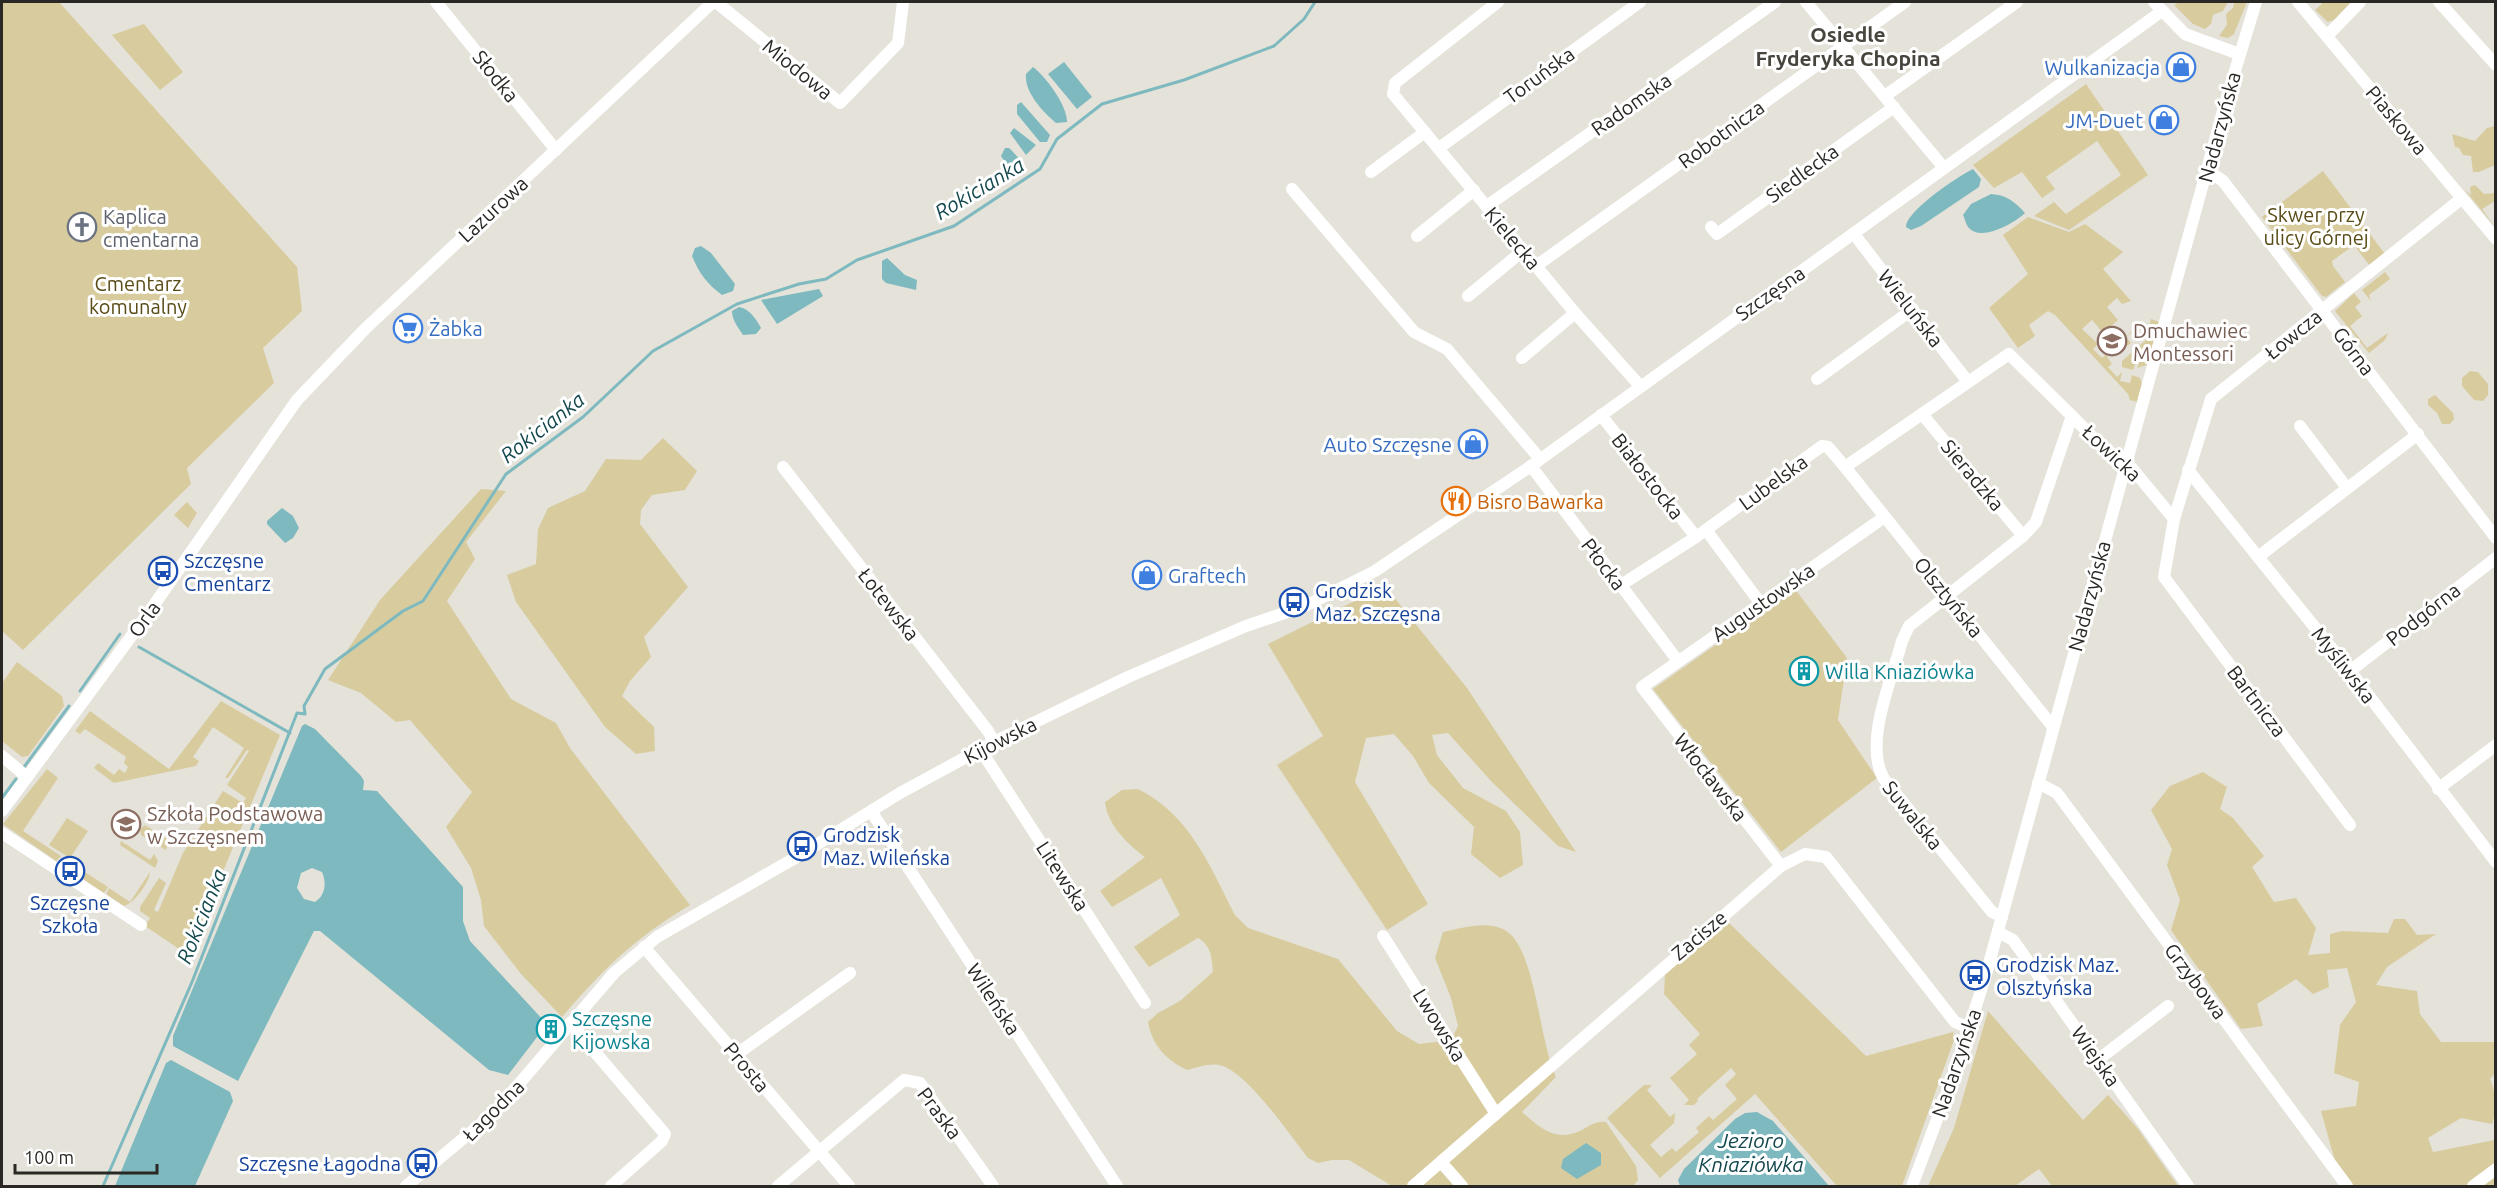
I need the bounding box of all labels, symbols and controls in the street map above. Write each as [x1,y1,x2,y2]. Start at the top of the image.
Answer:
district label: Osiedle Fryderyka Chopina [1755,22,1941,70]
street label: Miodowa [758,34,838,104]
street label: Toruńska [1499,42,1579,108]
street label: Słodka [468,46,524,106]
shop icon: Wulkanizacja [2165,51,2197,83]
place label: Wulkanizacja [2045,56,2160,79]
street label: Radomska [1587,68,1675,140]
street label: Nadarzyńska [2193,69,2245,185]
street label: Piaskowa [2362,81,2432,159]
street label: Robotnicza [1674,95,1768,173]
shop icon: JM-Duet [2148,104,2180,136]
place label: JM-Duet [2066,109,2143,132]
street label: Siedlecka [1761,139,1843,207]
water label: Rokicianka [930,152,1028,224]
street label: Lazurowa [454,171,532,247]
street label: Kielecka [1480,202,1546,274]
park label: Skwer przy ulicy Górnej [2263,203,2369,249]
place label: Kaplica cmentarna [103,205,199,251]
church icon: Kaplica cmentarna [66,211,98,243]
street label: Szczęsna [1731,261,1809,325]
street label: Wieluńska [1874,265,1948,351]
park label: Cmentarz komunalny [89,272,187,318]
street label: Łowcza [2260,304,2326,364]
supermarket icon: Żabka [392,312,424,344]
place label: Żabka [429,317,483,340]
place label: Dmuchawiec Montessori [2133,319,2248,365]
street label: Górna [2328,322,2380,380]
school or university icon: Dmuchawiec Montessori [2096,325,2128,357]
water label: Rokicianka [495,387,589,467]
street label: Łowicka [2078,420,2146,486]
shop icon: Auto Szczęsne [1457,428,1489,460]
street label: Białostocka [1607,428,1689,524]
place label: Auto Szczęsne [1323,433,1452,456]
street label: Sieradzka [1937,435,2009,515]
street label: Lubelska [1734,450,1812,514]
restaurant icon: Bisro Bawarka [1440,485,1472,517]
place label: Bisro Bawarka [1477,490,1604,513]
street label: Płocka [1577,534,1631,594]
street label: Nadarzyńska [2063,538,2115,654]
place label: Szczęsne Cmentarz [184,549,271,595]
street label: Olsztyńska [1910,552,1988,642]
bus stop icon: Szczęsne Cmentarz [147,555,179,587]
street label: Augustowska [1707,558,1819,646]
shop icon: Graftech [1131,559,1163,591]
street label: Łotewska [854,563,924,645]
place label: Graftech [1168,564,1246,587]
street label: Podgórna [2381,578,2465,650]
place label: Grodzisk Maz. Szczęsna [1315,579,1441,625]
bus stop icon: Grodzisk Maz. Szczęsna [1278,586,1310,618]
street label: Orla [123,597,165,641]
street label: Myśliwska [2307,622,2381,708]
building icon: Willa Kniaziówka [1788,655,1820,687]
place label: Willa Kniaziówka [1825,660,1975,683]
street label: Bartnicza [2223,661,2291,741]
street label: Kijowska [960,712,1040,768]
street label: Włocławska [1670,729,1752,825]
street label: Suwalska [1878,776,1948,854]
place label: Szkoła Podstawowa w Szczęsnem [147,802,323,848]
school or university icon: Szkoła Podstawowa w Szczęsnem [110,808,142,840]
place label: Grodzisk Maz. Wileńska [823,823,950,869]
bus stop icon: Grodzisk Maz. Wileńska [786,830,818,862]
street label: Litewska [1032,837,1094,915]
bus stop icon: Szczęsne Szkoła [54,855,86,887]
water label: Rokicianka [171,865,231,967]
place label: Szczęsne Szkoła [30,891,110,937]
street label: Zacisze [1667,905,1731,965]
street label: Grzybowa [2160,939,2232,1023]
place label: Grodzisk Maz. Olsztyńska [1996,953,2119,999]
street label: Wileńska [962,959,1026,1039]
bus stop icon: Grodzisk Maz. Olsztyńska [1959,959,1991,991]
street label: Lwowska [1409,984,1471,1066]
street label: Nadarzyńska [1927,1006,1985,1120]
place label: Szczęsne Kijowska [572,1007,652,1053]
building icon: Szczęsne Kijowska [535,1013,567,1045]
street label: Wiejska [2067,1021,2125,1091]
street label: Prosta [720,1037,774,1097]
street label: Łagodna [458,1075,528,1145]
street label: Praska [913,1083,967,1143]
water label: Jezioro Kniaziówka [1698,1128,1804,1176]
scale bar [15,1137,158,1175]
text: 100 m [24,1147,74,1167]
bus stop icon: Szczęsne Łagodna [406,1147,438,1179]
place label: Szczęsne Łagodna [239,1152,401,1175]

